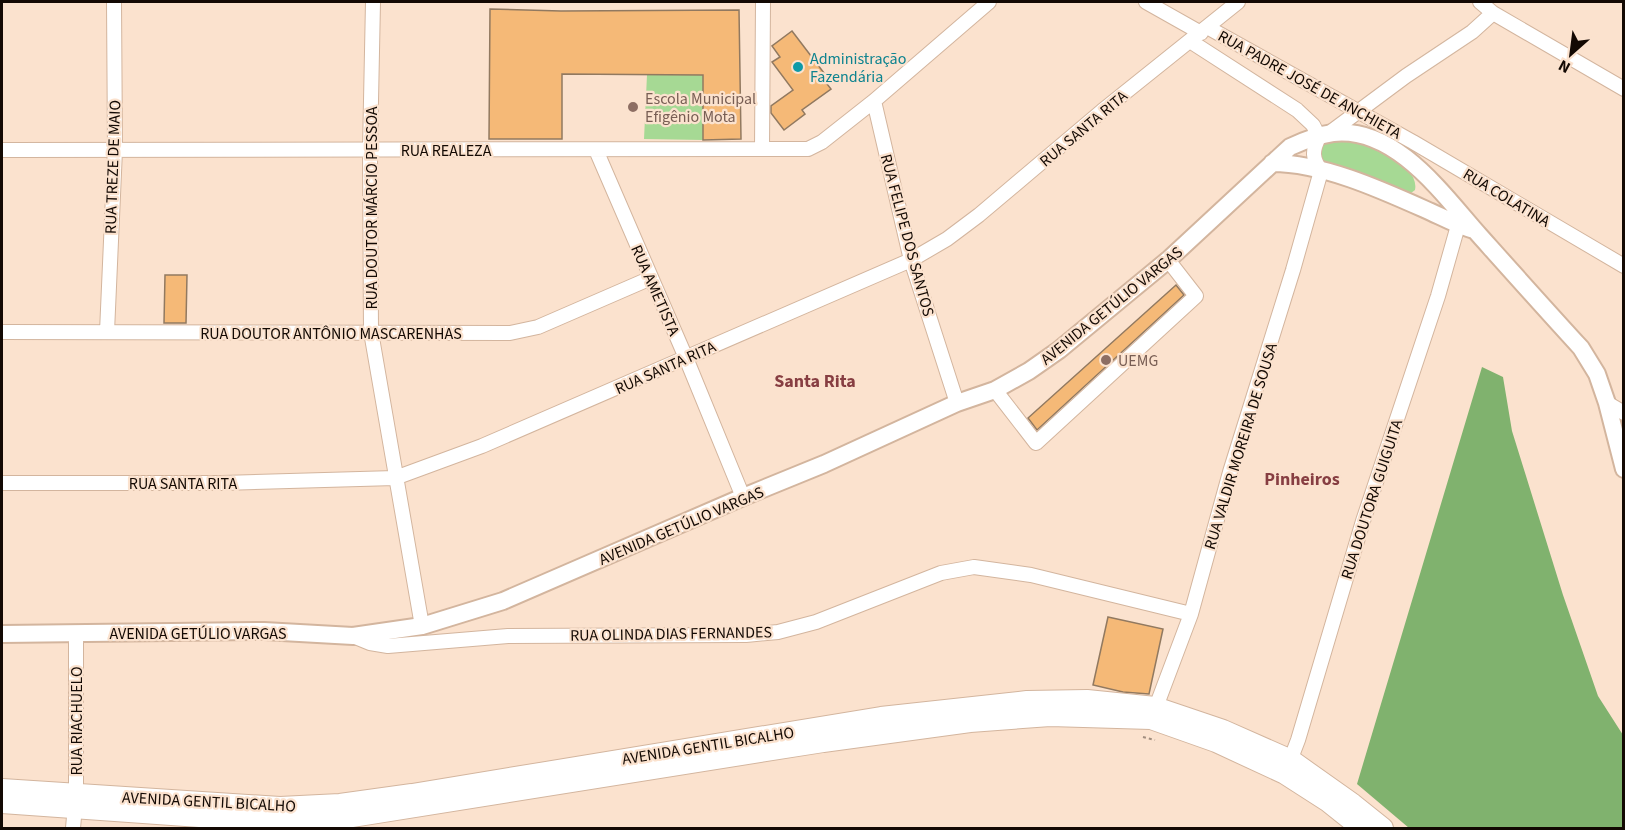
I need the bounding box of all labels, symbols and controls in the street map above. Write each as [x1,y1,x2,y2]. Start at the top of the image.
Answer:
north arrow [1541,24,1601,84]
street label: RUA PADRE JOSÉ DE ANCHIETA [1214,25,1405,145]
place label: Administração Fazendária [810,48,906,88]
text: N [1555,54,1574,79]
marker: Administração Fazendária [791,60,805,74]
street label: RUA SANTA RITA [1035,85,1132,172]
place label: Escola Municipal Efigênio Mota [645,88,756,128]
street label: RUA TREZE DE MAIO [100,100,126,234]
marker: Escola Municipal Efigênio Mota [626,100,640,114]
street label: RUA DOUTOR MÁRCIO PESSOA [361,106,383,310]
street label: RUA REALEZA [401,140,492,162]
street label: RUA FELIPE DOS SANTOS [875,152,939,319]
street label: RUA COLATINA [1459,163,1554,233]
street label: RUA AMETISTA [625,241,685,340]
street label: AVENIDA GETÚLIO VARGAS [1036,241,1187,370]
street label: RUA DOUTOR ANTÔNIO MASCARENHAS [200,323,462,345]
street label: RUA SANTA RITA [611,336,720,400]
street label: RUA VALDIR MOREIRA DE SOUSA [1199,340,1283,552]
place label: UEMG [1118,350,1158,372]
marker: UEMG [1099,353,1113,367]
district label: Santa Rita [774,369,856,394]
street label: RUA DOUTORA GUIGUITA [1336,416,1408,582]
district label: Pinheiros [1264,467,1340,492]
street label: RUA SANTA RITA [129,473,238,495]
street label: AVENIDA GETÚLIO VARGAS [596,481,767,571]
street label: RUA OLINDA DIAS FERNANDES [570,621,772,647]
street label: AVENIDA GETÚLIO VARGAS [109,623,287,645]
street label: RUA RIACHUELO [66,666,88,776]
street label: AVENIDA GENTIL BICALHO [621,722,796,770]
street label: AVENIDA GENTIL BICALHO [122,786,296,818]

